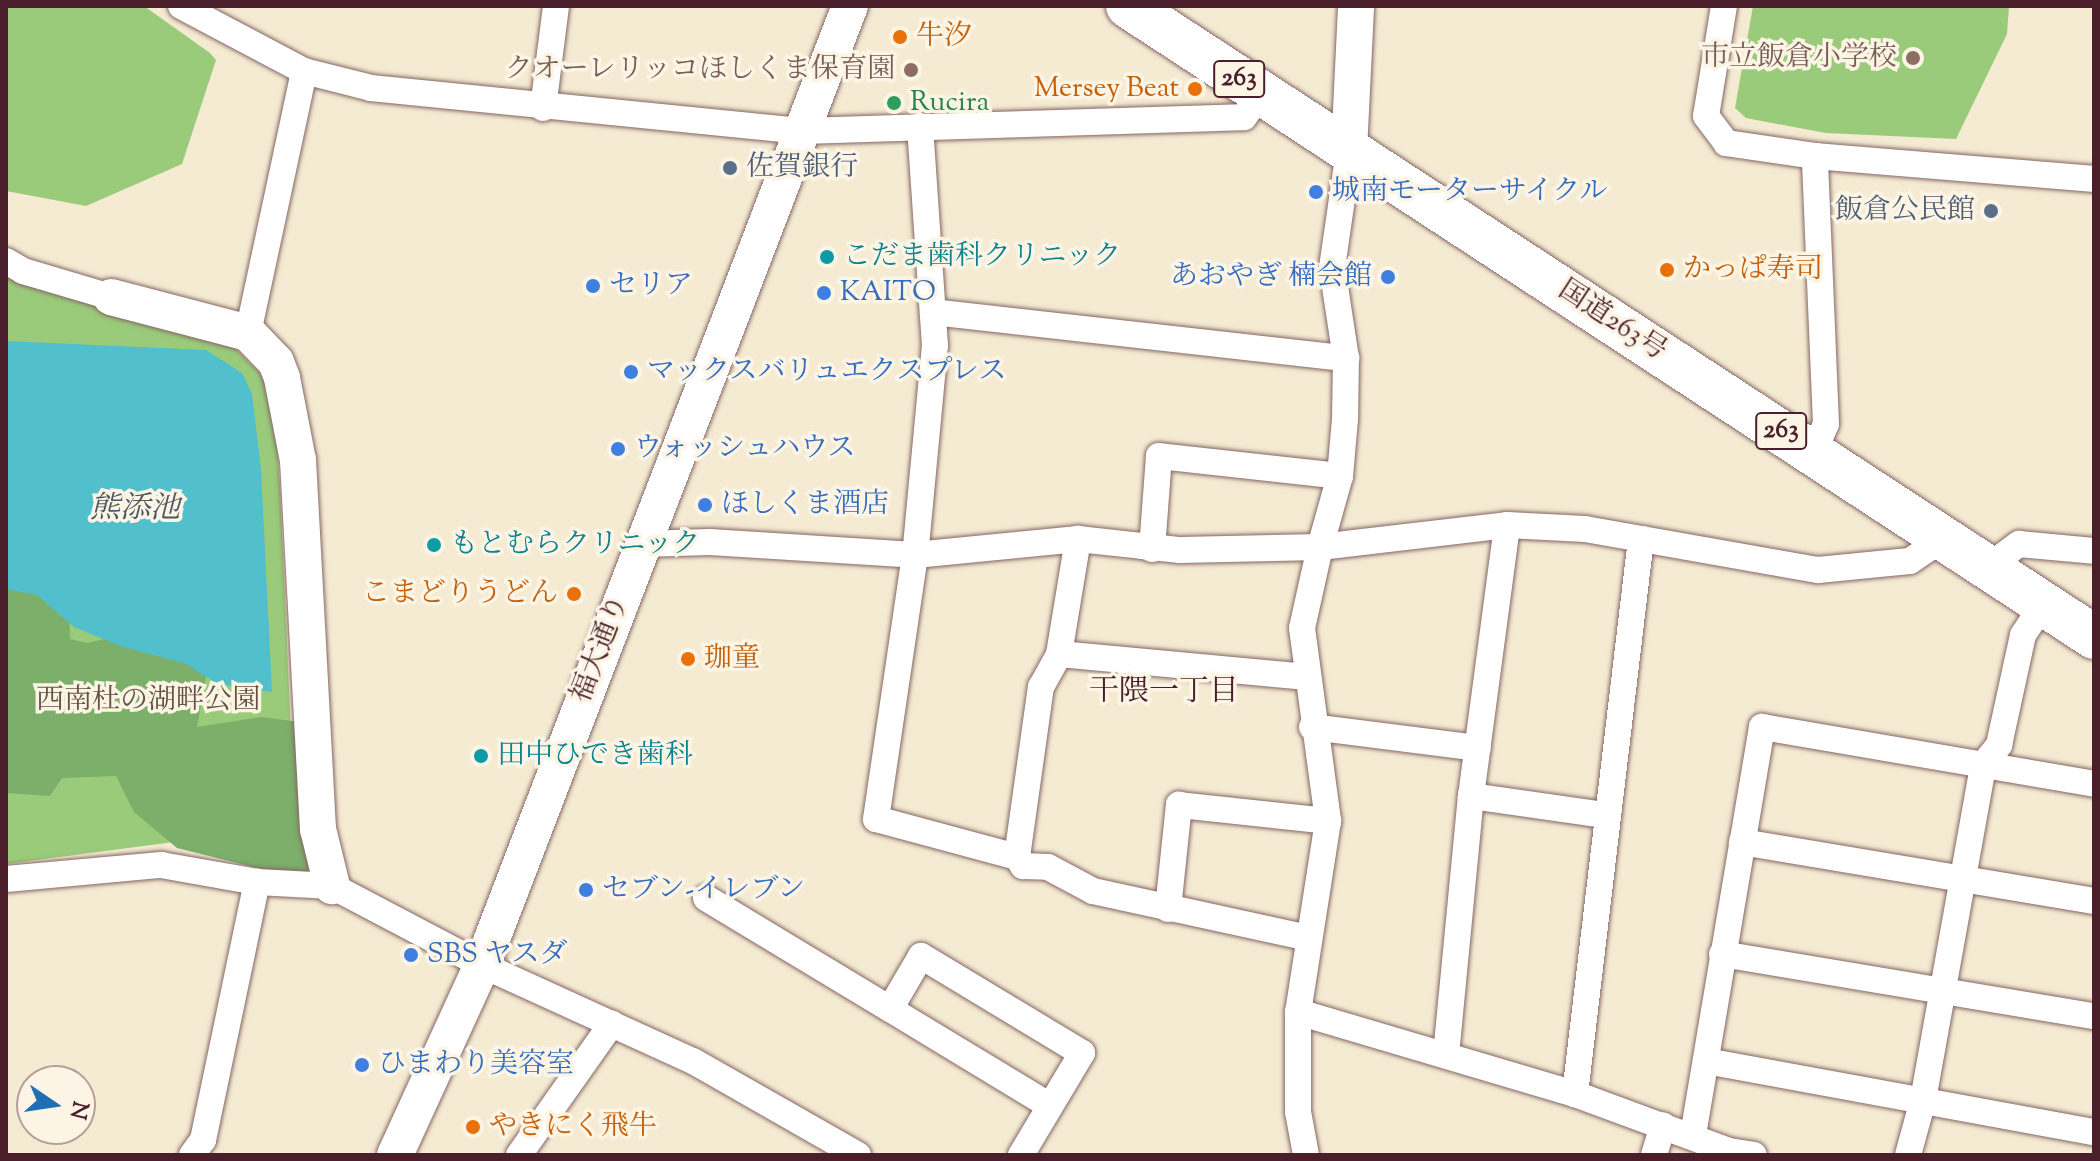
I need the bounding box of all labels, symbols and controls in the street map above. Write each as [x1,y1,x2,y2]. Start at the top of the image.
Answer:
place label: 牛汐 [916,20,972,54]
marker: 牛汐 [891,28,909,46]
place label: 市立飯倉小学校 [1701,41,1897,75]
marker: 市立飯倉小学校 [1904,49,1922,67]
place label: クオーレリッコほしくま保育園 [503,53,895,87]
road number: 263 [1213,57,1265,101]
marker: クオーレリッコほしくま保育園 [902,61,920,79]
place label: Mersey Beat [1034,72,1179,106]
marker: Mersey Beat [1186,80,1204,98]
place label: Rucira [910,86,989,120]
marker: Rucira [885,94,903,112]
place label: 佐賀銀行 [746,151,858,185]
marker: 佐賀銀行 [721,159,739,177]
place label: 城南モーターサイクル [1332,175,1611,209]
marker: 城南モーターサイクル [1307,183,1325,201]
place label: 飯倉公民館 [1835,194,1975,228]
marker: 飯倉公民館 [1982,202,2000,220]
place label: こだま歯科クリニック [843,240,1123,274]
marker: こだま歯科クリニック [818,248,836,266]
place label: かっぱ寿司 [1683,253,1823,287]
place label: あおやぎ 楠会館 [1170,260,1372,294]
marker: かっぱ寿司 [1658,261,1676,279]
marker: あおやぎ 楠会館 [1379,268,1397,286]
place label: セリア [609,269,693,303]
street label: 国道263号 [1552,274,1672,368]
place label: KAITO [840,276,936,310]
marker: セリア [584,277,602,295]
marker: KAITO [815,284,833,302]
place label: マックスバリュエクスプレス [647,355,1011,389]
marker: マックスバリュエクスプレス [622,363,640,381]
road number: 263 [1755,409,1807,453]
place label: ウォッシュハウス [634,432,858,466]
marker: ウォッシュハウス [609,440,627,458]
place label: ほしくま酒店 [721,488,889,522]
water label: 熊添池 [90,492,180,528]
marker: ほしくま酒店 [696,496,714,514]
place label: もとむらクリニック [450,528,702,562]
marker: もとむらクリニック [425,536,443,554]
place label: こまどりうどん [362,577,558,611]
marker: こまどりうどん [565,585,583,603]
street label: 福大通り [565,591,637,707]
place label: 珈童 [704,642,760,676]
marker: 珈童 [679,650,697,668]
district label: 干隈一丁目 [1089,675,1239,711]
park label: 西南杜の湖畔公園 [36,684,260,718]
place label: 田中ひでき歯科 [497,739,693,773]
marker: 田中ひでき歯科 [472,747,490,765]
place label: セブン-イレブン [602,873,808,907]
marker: セブン-イレブン [577,881,595,899]
place label: SBS ヤスダ [427,938,568,972]
marker: SBS ヤスダ [402,946,420,964]
place label: ひまわり美容室 [378,1048,574,1082]
marker: ひまわり美容室 [353,1056,371,1074]
north arrow [16,1065,96,1145]
text: N [60,1098,95,1122]
place label: やきにく飛牛 [489,1110,657,1144]
marker: やきにく飛牛 [464,1118,482,1136]

